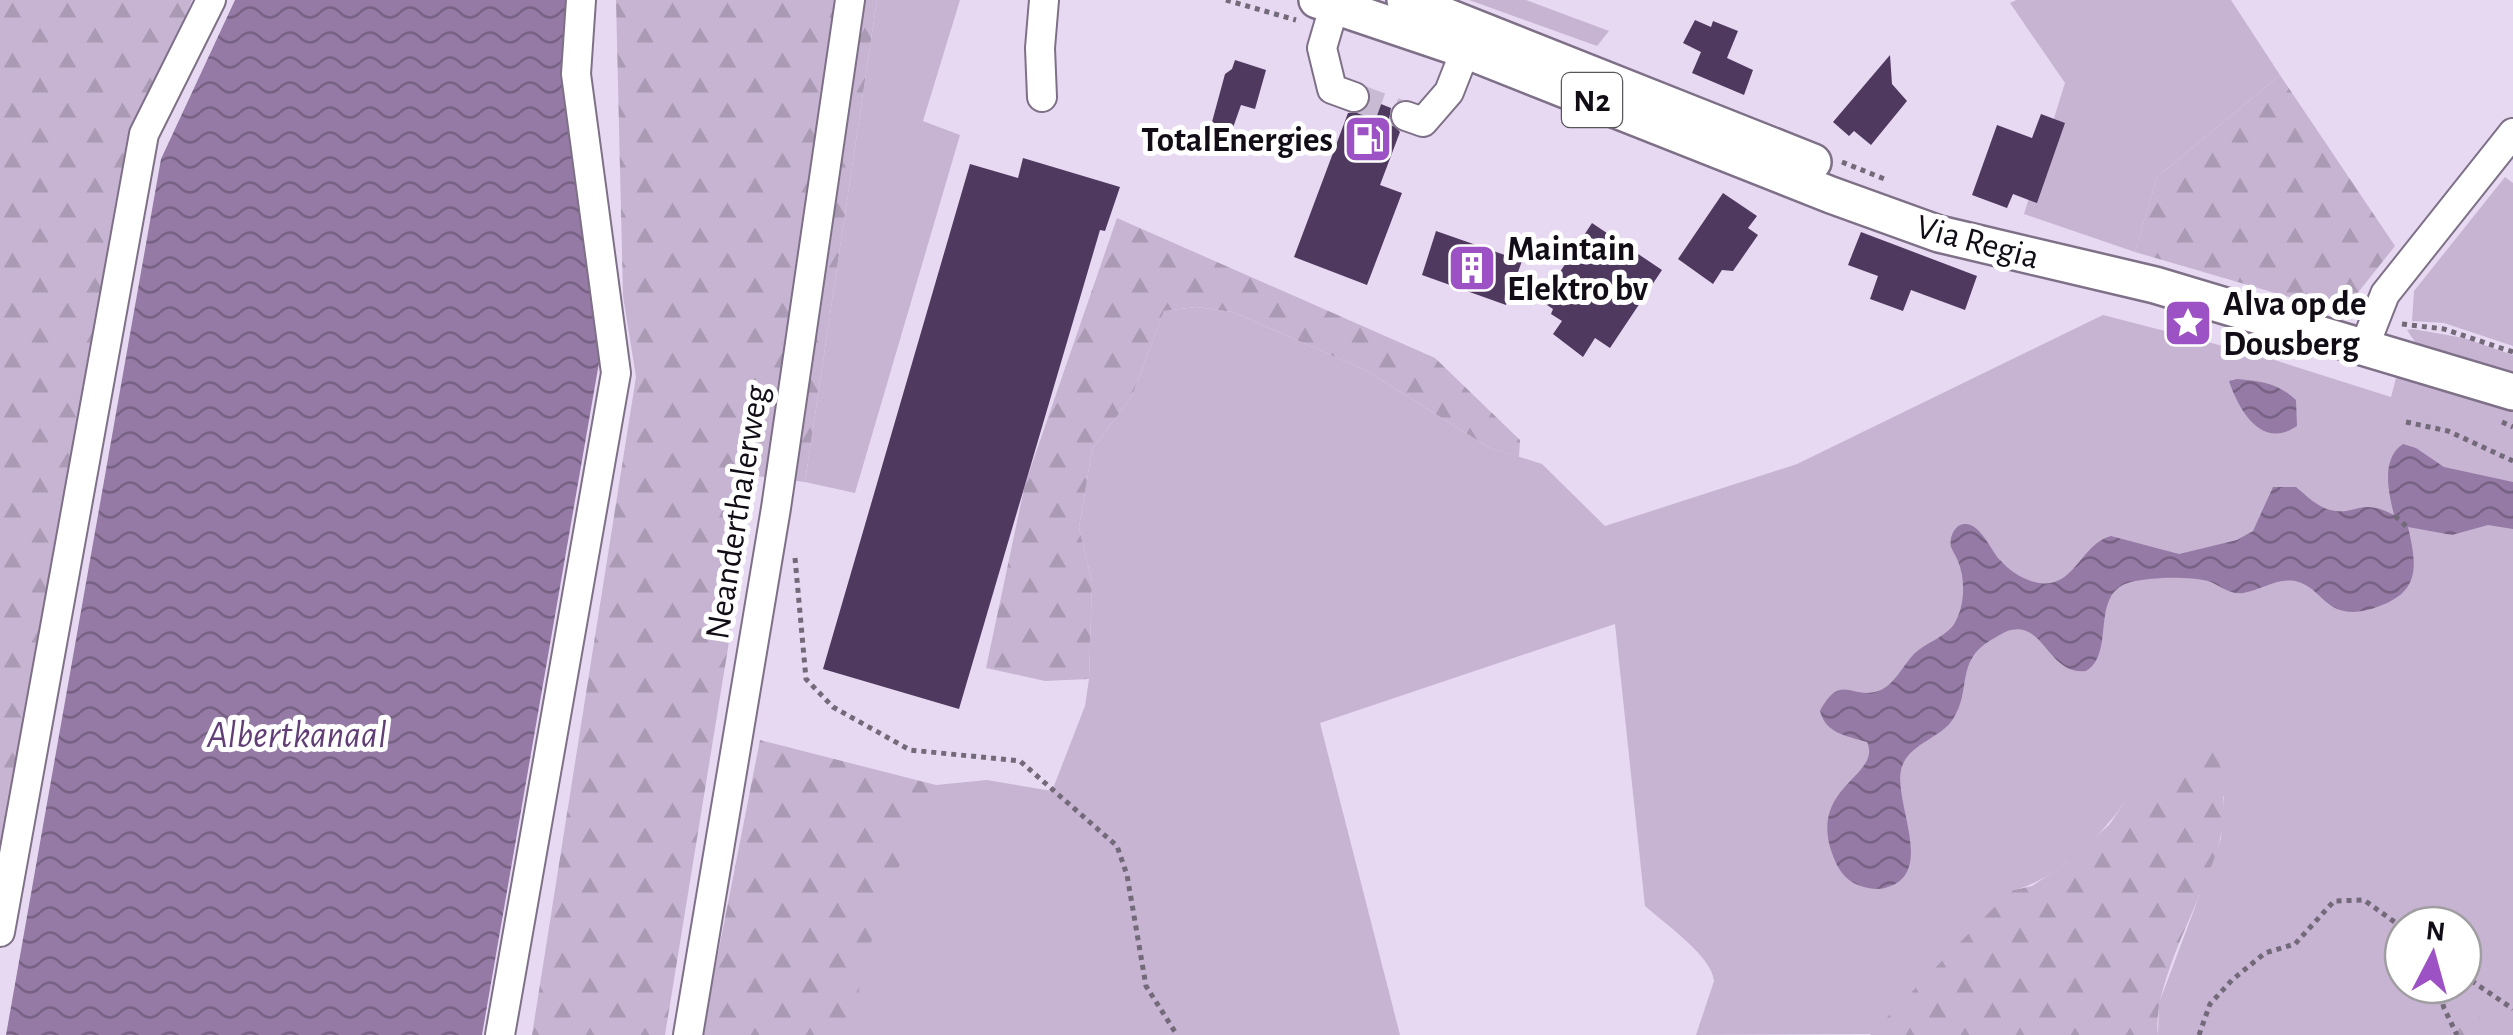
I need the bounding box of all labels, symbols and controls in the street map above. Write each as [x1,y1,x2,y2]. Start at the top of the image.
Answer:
road number: N2 [1562,73,1622,127]
fuel station icon: TotalEnergies [1342,113,1394,165]
place label: TotalEnergies [1141,123,1333,158]
street label: Via Regia [1912,209,2043,276]
place label: Maintain Elektro bv [1507,232,1649,307]
building icon: Maintain Elektro bv [1446,242,1498,294]
place label: Alva op de Dousberg [2223,287,2366,362]
place icon: Alva op de Dousberg [2162,297,2214,349]
street label: Neanderthalerweg [700,383,775,642]
water label: Albertkanaal [206,717,387,755]
north arrow [2383,905,2483,1005]
text: N [2424,917,2447,947]

